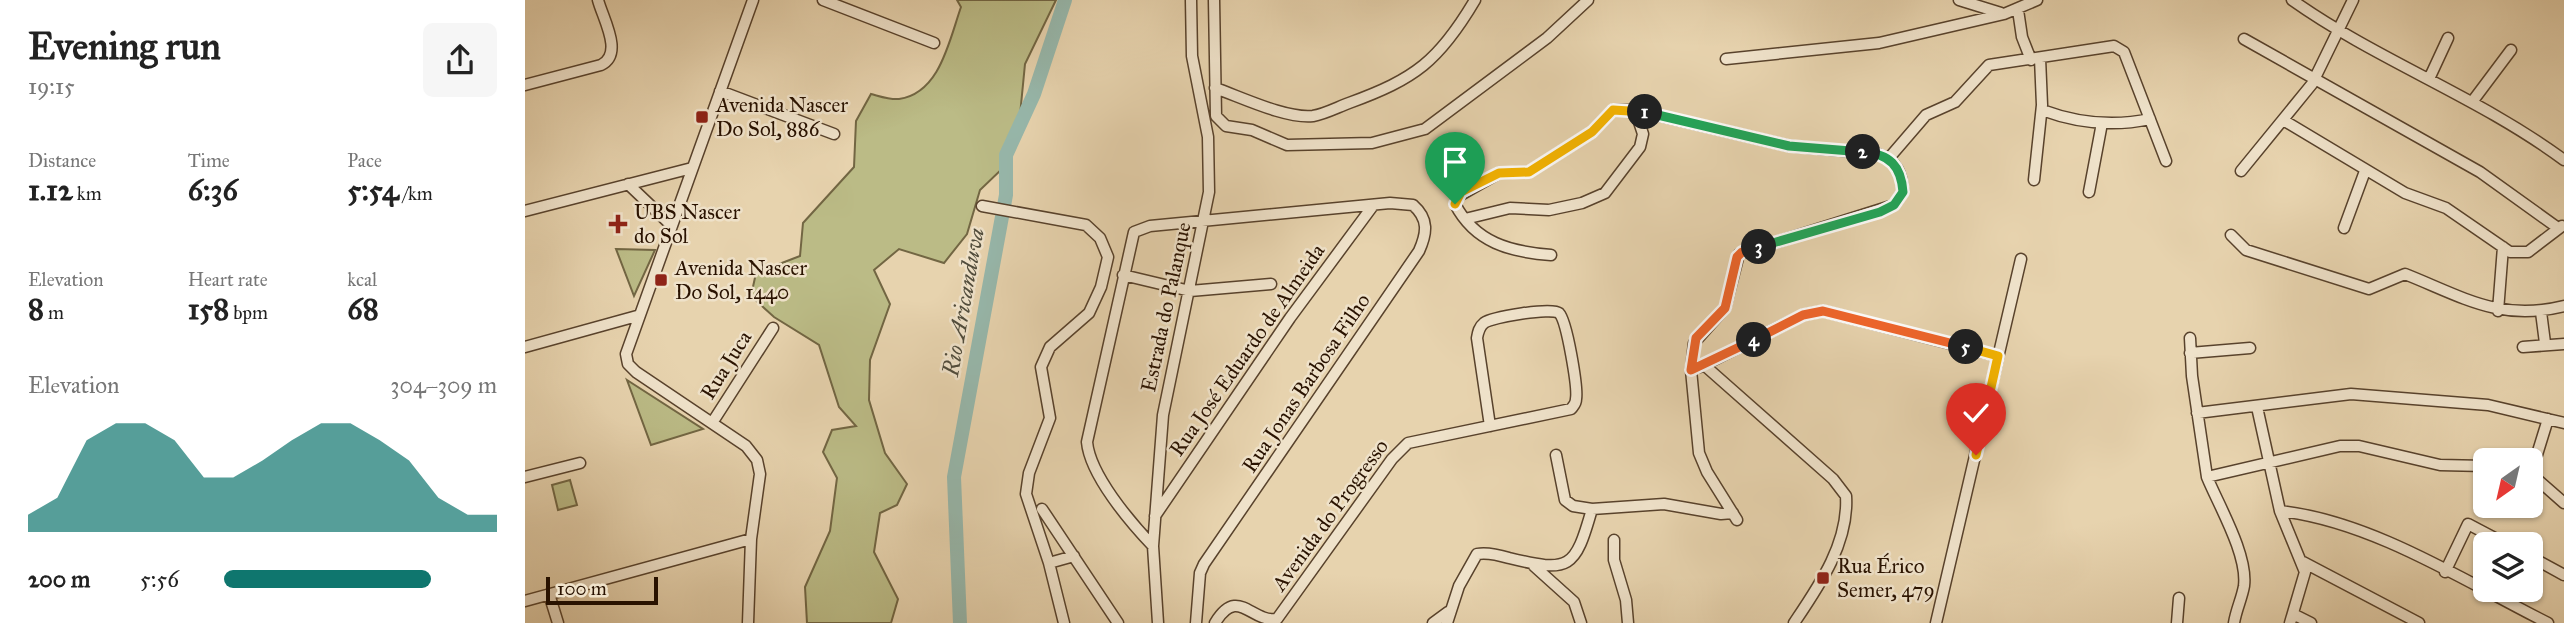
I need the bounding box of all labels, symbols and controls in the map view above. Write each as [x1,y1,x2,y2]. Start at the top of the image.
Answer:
text: Evening run [28,23,221,69]
button: share [423,23,497,97]
text: 19:15 [28,72,75,100]
place label: Avenida Nascer Do Sol, 886 [715,92,848,142]
pin: 1 [1627,94,1663,130]
text: 1 [1641,100,1648,123]
marker: Avenida Nascer Do Sol, 886 [694,109,710,125]
pin [1425,132,1485,204]
pin: 2 [1845,134,1881,170]
text: 2 [1858,140,1867,163]
icon: arrive [1436,143,1474,181]
text: Distance [28,149,96,172]
text: Time [188,149,230,172]
text: Pace [347,149,382,172]
text: 1.12 [28,172,73,208]
text: 6:36 [188,172,238,208]
text: 5:54 [347,172,399,208]
text: km [73,182,102,205]
text: /km [399,182,433,205]
place label: UBS Nascer do Sol [634,199,741,249]
marker: UBS Nascer do Sol [608,214,628,234]
street label: Estrada do Palanque [1135,219,1197,394]
water label: Rio Aricanduva [936,226,990,379]
pin: 3 [1741,230,1777,264]
text: 3 [1755,235,1762,258]
street label: Rua José Eduardo de Almeida [1164,239,1330,461]
place label: Avenida Nascer Do Sol, 1440 [674,255,807,305]
text: Elevation [28,268,103,291]
text: Heart rate [188,268,268,291]
text: kcal [347,268,377,291]
marker: Avenida Nascer Do Sol, 1440 [653,272,669,288]
street label: Rua Jonas Barbosa Filho [1236,288,1376,478]
text: 8 [28,291,44,327]
text: 158 [188,291,229,327]
text: 68 [347,291,379,327]
text: m [44,301,64,324]
text: bpm [229,301,268,324]
pin: 4 [1737,322,1771,358]
street label: Rua Juca [695,326,757,404]
text: 4 [1748,328,1759,351]
pin: 5 [1949,330,1983,364]
text: 5 [1961,335,1970,358]
text: Elevation [28,371,119,399]
text: 304–309 m [390,371,497,399]
pin [1946,383,2006,455]
icon: check [1957,394,1995,432]
street label: Avenida do Progresso [1266,434,1394,597]
north arrow [2473,448,2543,518]
map controls [2473,448,2543,602]
button: layers [2473,532,2543,602]
place label: Rua Érico Semer, 479 [1837,552,1935,603]
text: 200 m [28,565,90,593]
text: 5:56 [140,565,179,593]
marker: Rua Érico Semer, 479 [1815,570,1831,586]
scale bar [546,574,658,606]
text: 100 m [557,577,607,600]

